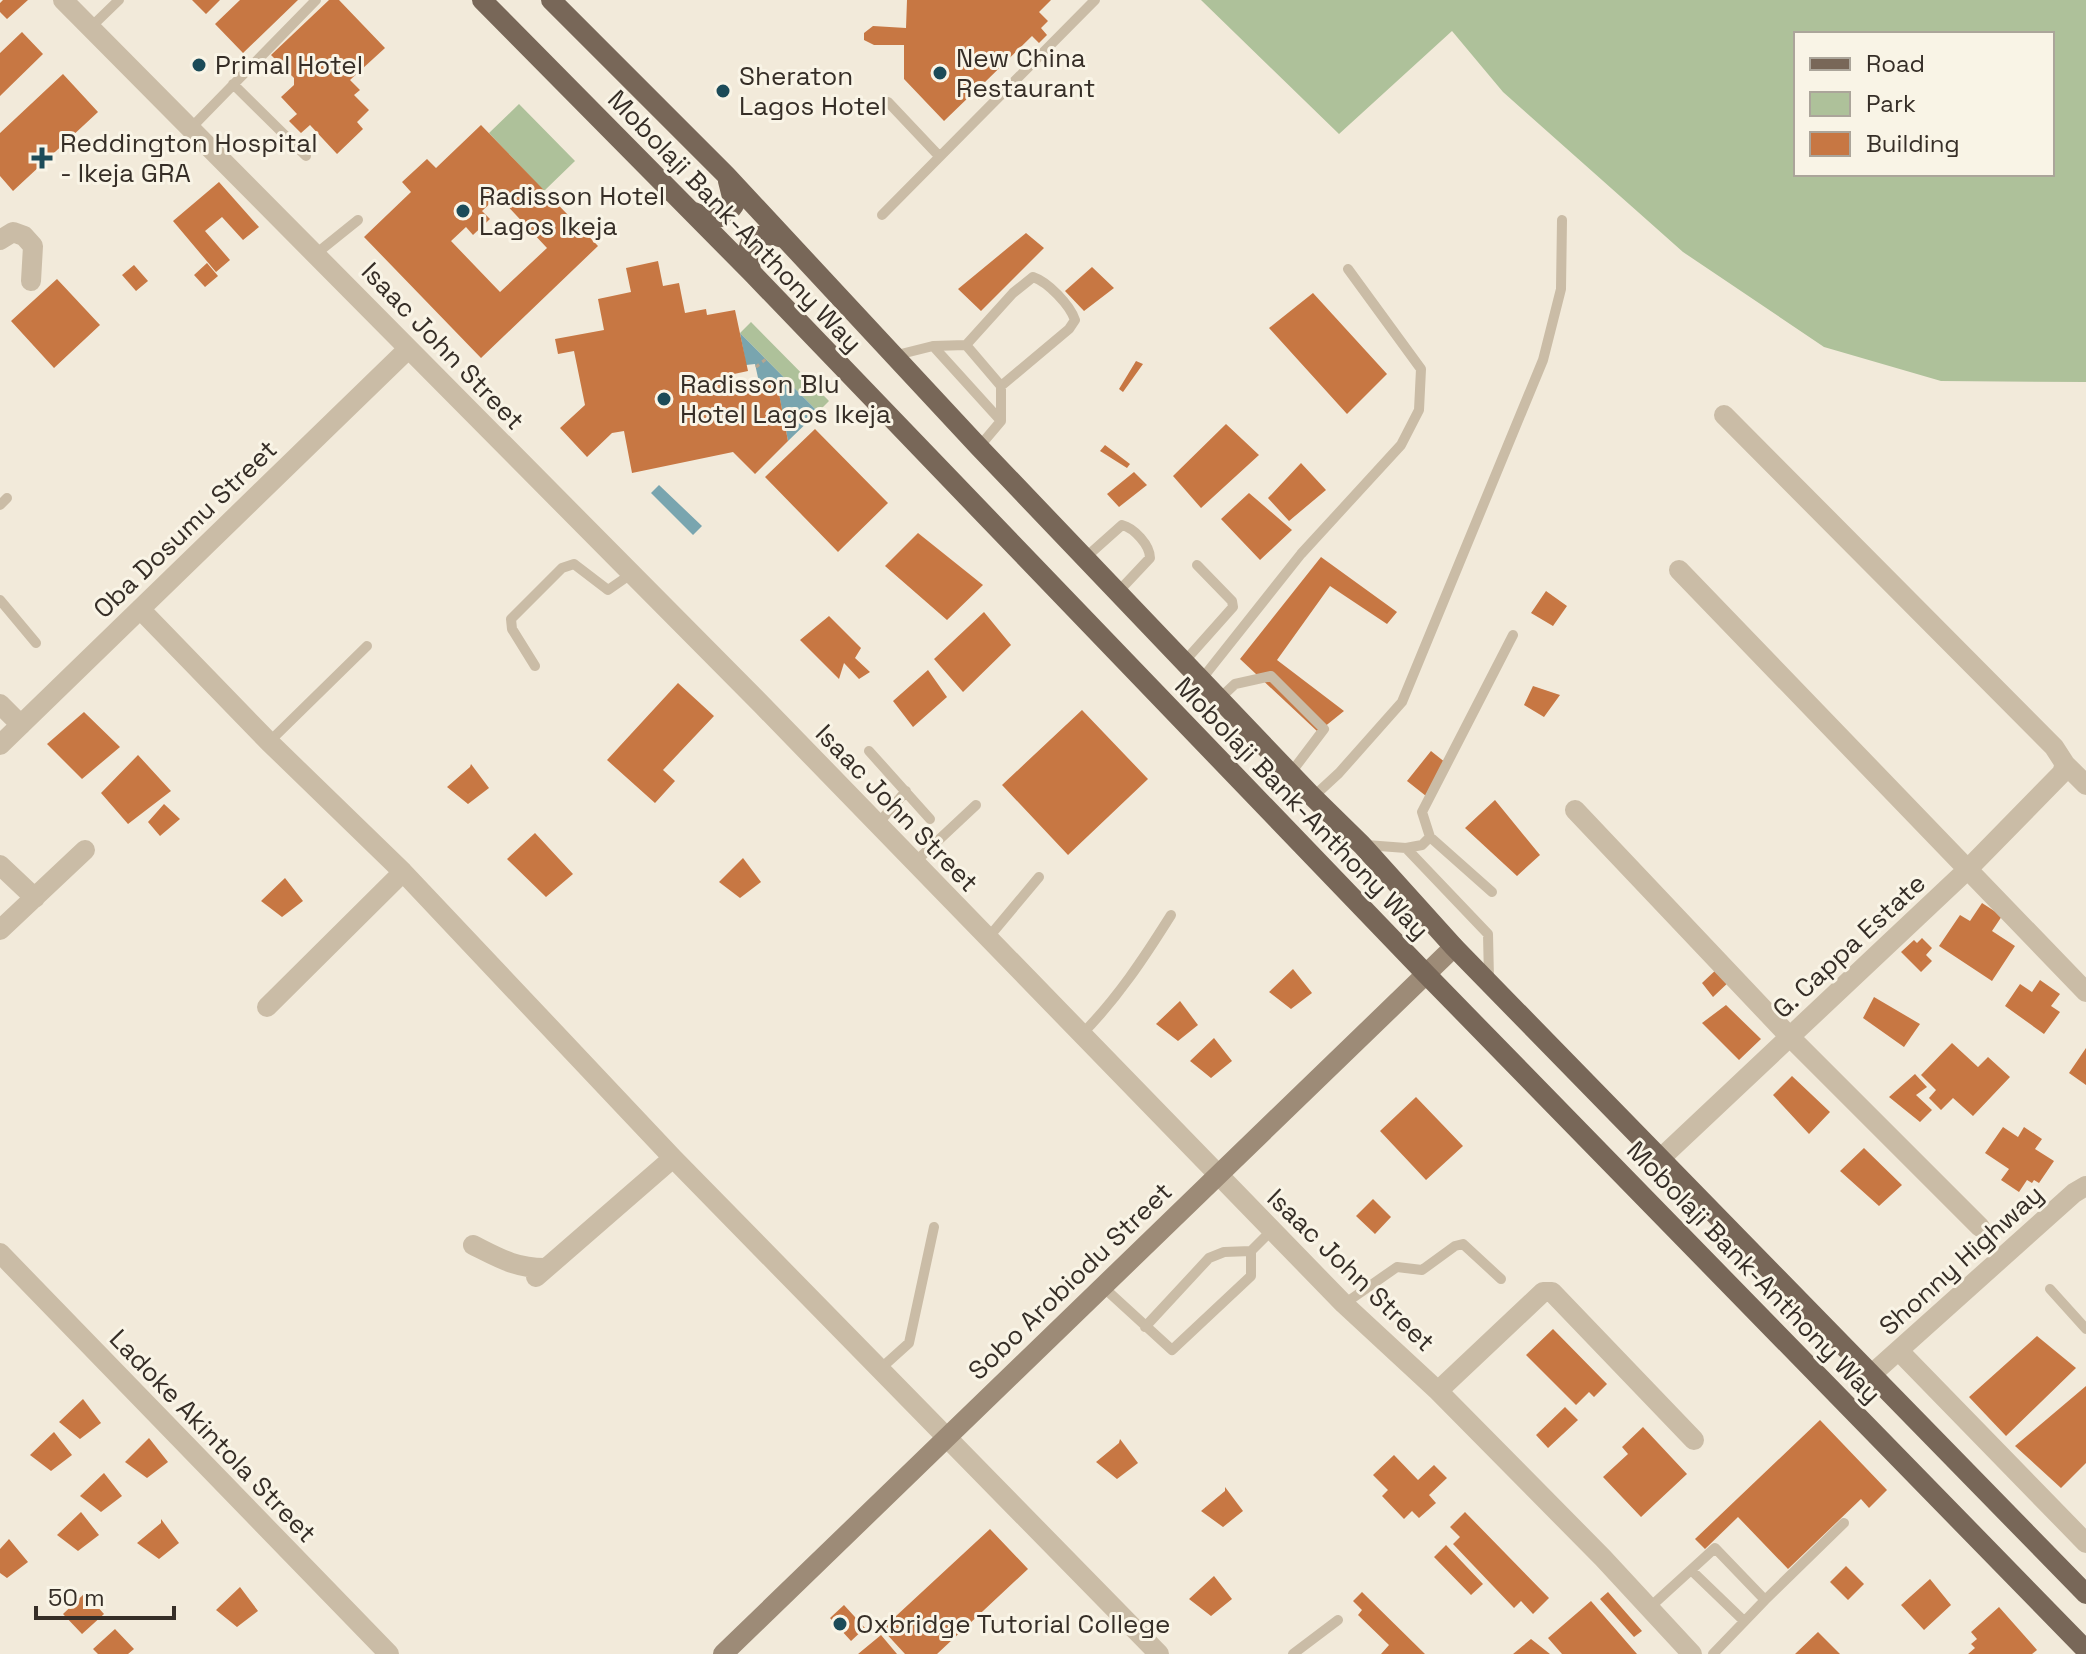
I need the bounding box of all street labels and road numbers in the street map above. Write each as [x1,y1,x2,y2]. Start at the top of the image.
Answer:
street label: Mobolaji Bank-Anthony Way [601,83,869,359]
street label: Isaac John Street [354,255,532,437]
street label: Oba Dosumu Street [86,432,284,626]
street label: Mobolaji Bank-Anthony Way [1168,670,1436,946]
street label: Isaac John Street [808,717,986,899]
street label: G. Cappa Estate [1765,866,1933,1026]
street label: Mobolaji Bank-Anthony Way [1620,1134,1888,1410]
street label: Sobo Arobiodu Street [961,1175,1179,1387]
street label: Shonny Highway [1872,1177,2050,1343]
street label: Isaac John Street [1260,1181,1442,1359]
street label: Ladoke Akintola Street [102,1322,324,1550]

